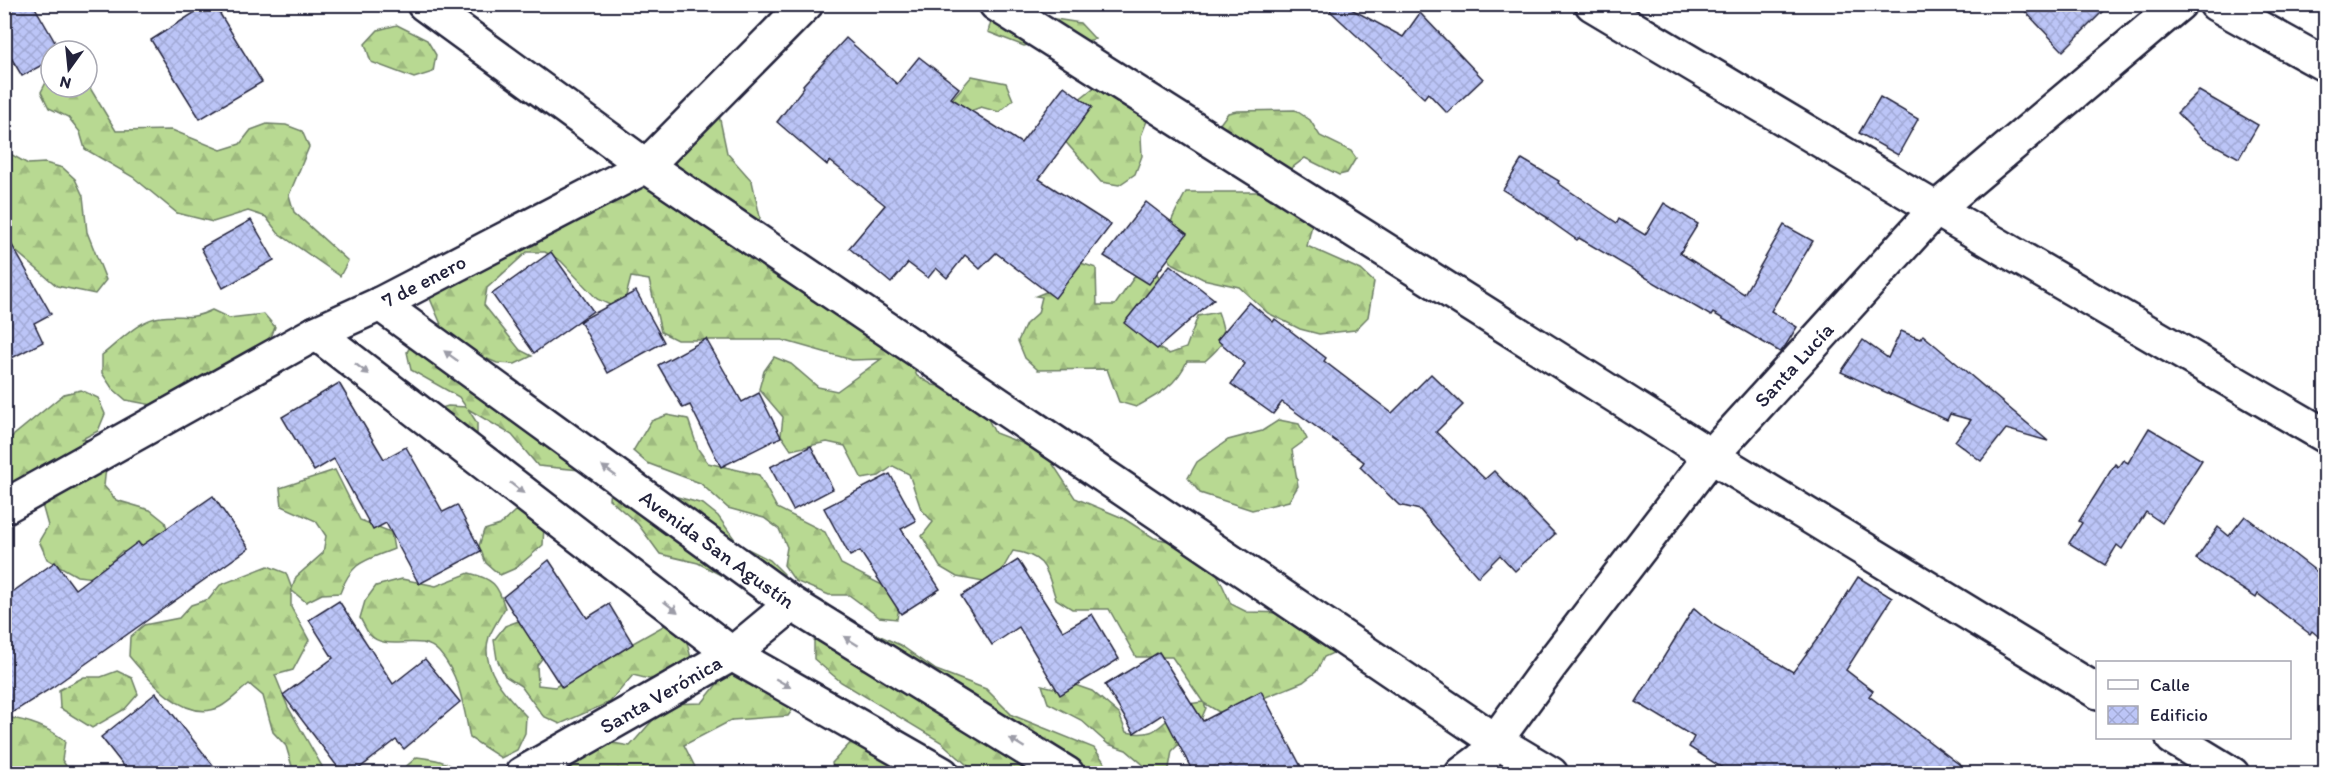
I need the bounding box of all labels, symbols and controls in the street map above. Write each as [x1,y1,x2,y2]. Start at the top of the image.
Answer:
north arrow [39,39,99,99]
text: N [58,72,73,94]
street label: 7 de enero [377,249,470,313]
street label: Santa Lucía [1749,317,1839,412]
one-way arrow [444,350,460,362]
one-way arrow [355,362,370,374]
one-way arrow [601,465,617,477]
one-way arrow [509,481,525,494]
street label: Avenida San Agustín [635,484,800,614]
one-way arrow [664,600,679,612]
one-way arrow [843,635,859,646]
street label: Santa Verónica [595,650,726,739]
legend [2096,661,2291,739]
text: Calle [2150,674,2190,696]
one-way arrow [775,677,791,688]
text: Edificio [2150,704,2208,726]
one-way arrow [1009,737,1025,748]

